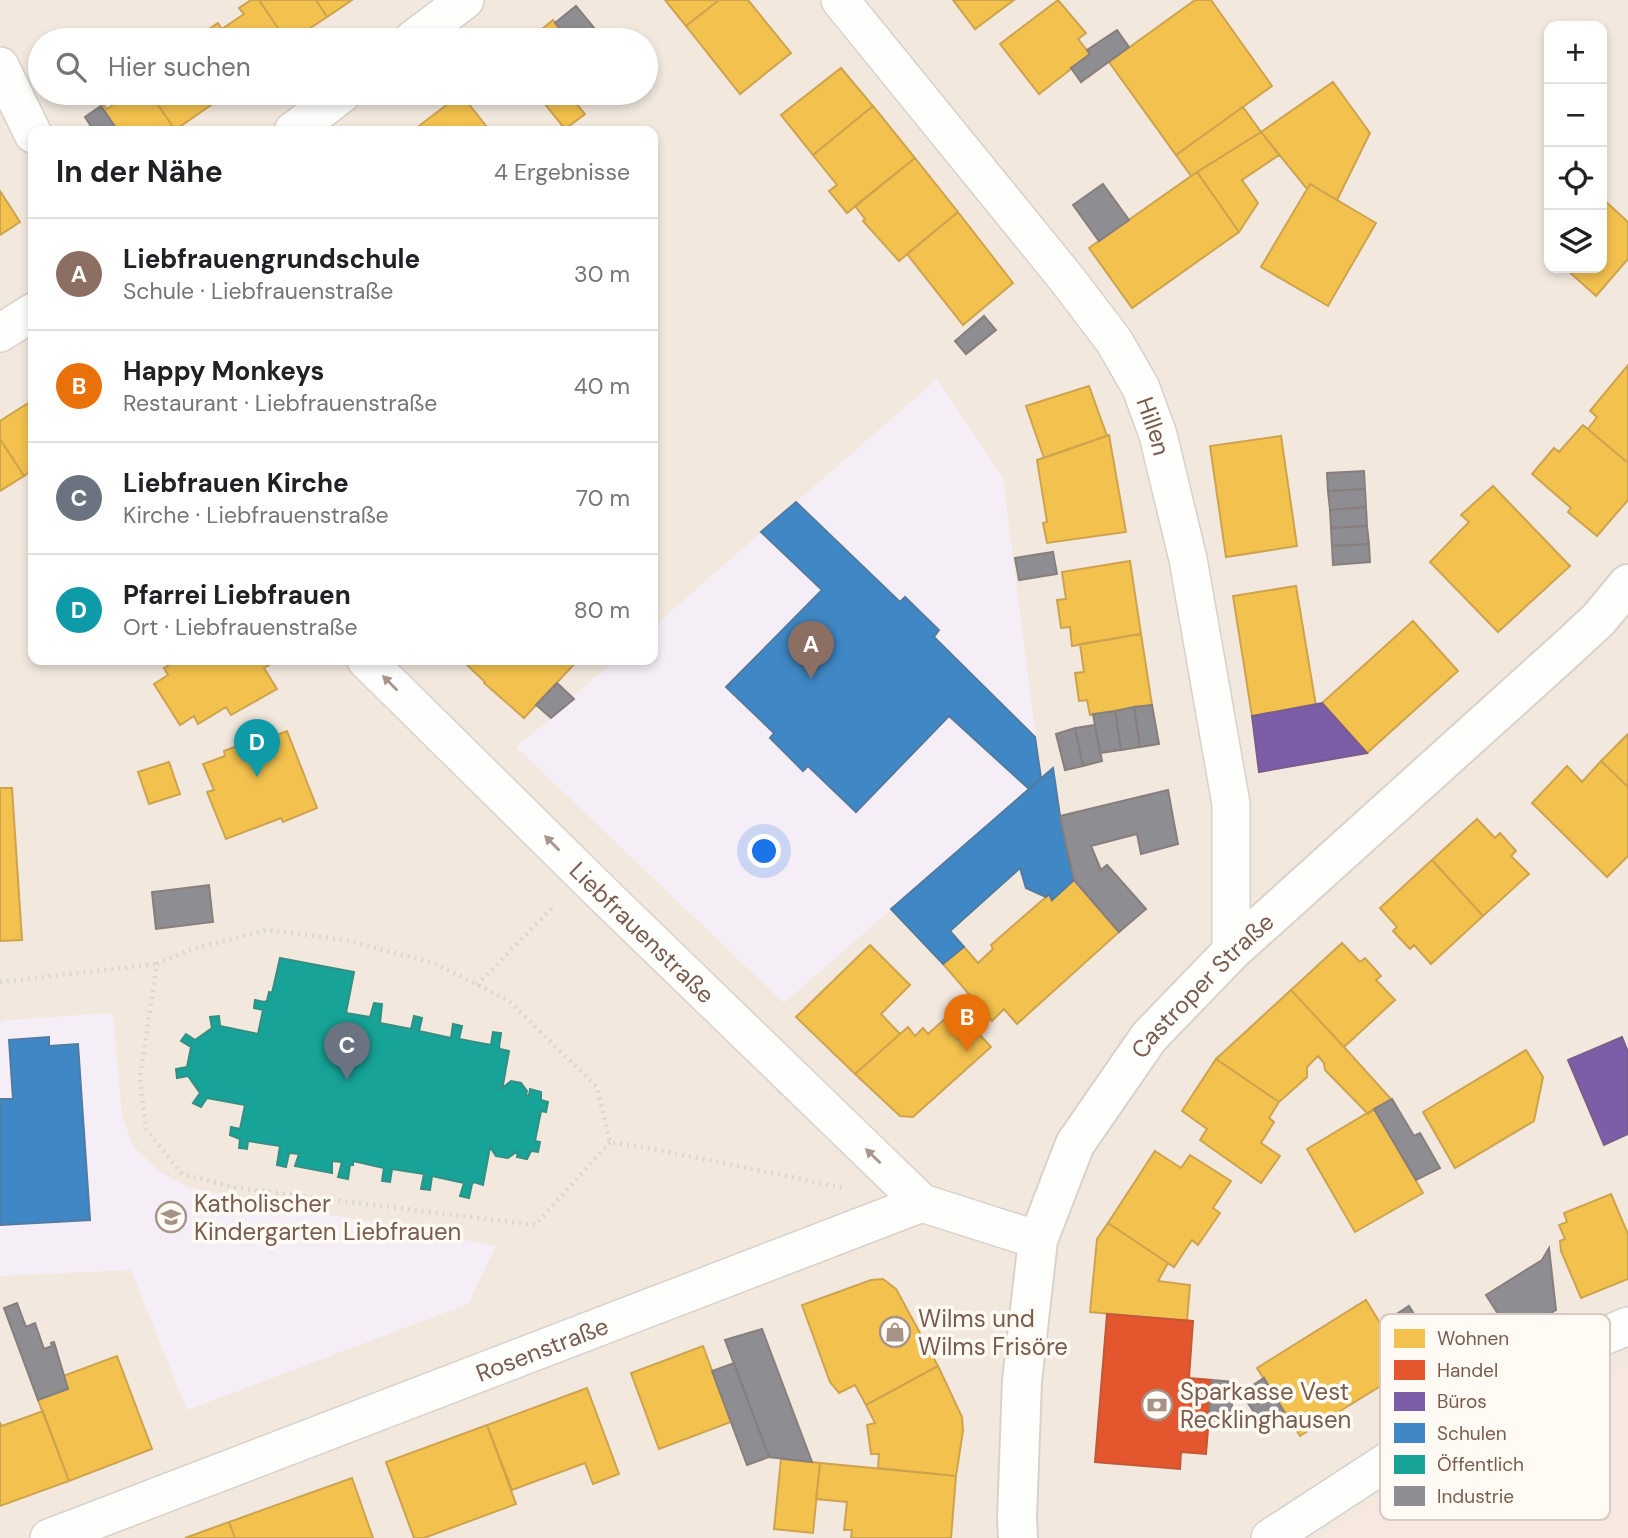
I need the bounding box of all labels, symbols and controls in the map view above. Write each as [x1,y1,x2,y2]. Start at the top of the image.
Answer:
map controls [1544,21,1607,273]
button: + [1544,21,1607,84]
search box [28,28,658,105]
icon: search [52,48,90,86]
text: Hier suchen [108,50,251,84]
button: − [1544,84,1607,147]
button: locate [1544,147,1607,210]
text: In der Nähe [56,152,223,191]
text: 4 Ergebnisse [494,157,630,187]
button: layers [1544,210,1607,273]
text: Liebfrauengrundschule [123,242,420,276]
text: A [71,259,87,289]
text: 30 m [574,259,630,289]
text: Schule · Liebfrauenstraße [123,276,393,306]
text: Happy Monkeys [123,354,324,388]
text: B [72,371,86,401]
text: 40 m [574,371,630,401]
text: Restaurant · Liebfrauenstraße [123,388,437,418]
street label: Hillen [1130,392,1178,459]
text: Liebfrauen Kirche [123,466,349,500]
text: C [71,483,87,513]
text: 70 m [576,483,630,513]
text: Kirche · Liebfrauenstraße [123,500,389,530]
text: Pfarrei Liebfrauen [123,578,351,612]
text: D [71,595,87,625]
text: 80 m [574,595,630,625]
text: Ort · Liebfrauenstraße [123,612,358,642]
pin: A [788,621,834,679]
one-way arrow [381,675,398,692]
pin: D [234,719,280,777]
your location [747,834,781,868]
one-way arrow [543,835,560,852]
street label: Liebfrauenstraße [563,855,722,1010]
street label: Castroper Straße [1124,906,1280,1064]
pin: B [944,994,990,1052]
pin: C [324,1022,370,1080]
one-way arrow [865,1148,882,1164]
place label: Katholischer Kindergarten Liebfrauen [194,1188,461,1247]
school or university icon: Katholischer Kindergarten Liebfrauen [154,1200,188,1234]
place label: Wilms und Wilms Frisöre [918,1303,1068,1362]
street label: Rosenstraße [471,1309,613,1388]
legend [1380,1314,1610,1520]
shop icon: Wilms und Wilms Frisöre [878,1315,912,1349]
text: Wohnen [1437,1326,1509,1351]
text: Handel [1437,1358,1498,1383]
place label: Sparkasse Vest Recklinghausen [1180,1376,1351,1435]
bank icon: Sparkasse Vest Recklinghausen [1140,1388,1174,1422]
text: Büros [1437,1389,1487,1414]
text: Schulen [1437,1421,1507,1446]
text: Öffentlich [1437,1452,1524,1477]
text: Industrie [1437,1484,1514,1509]

